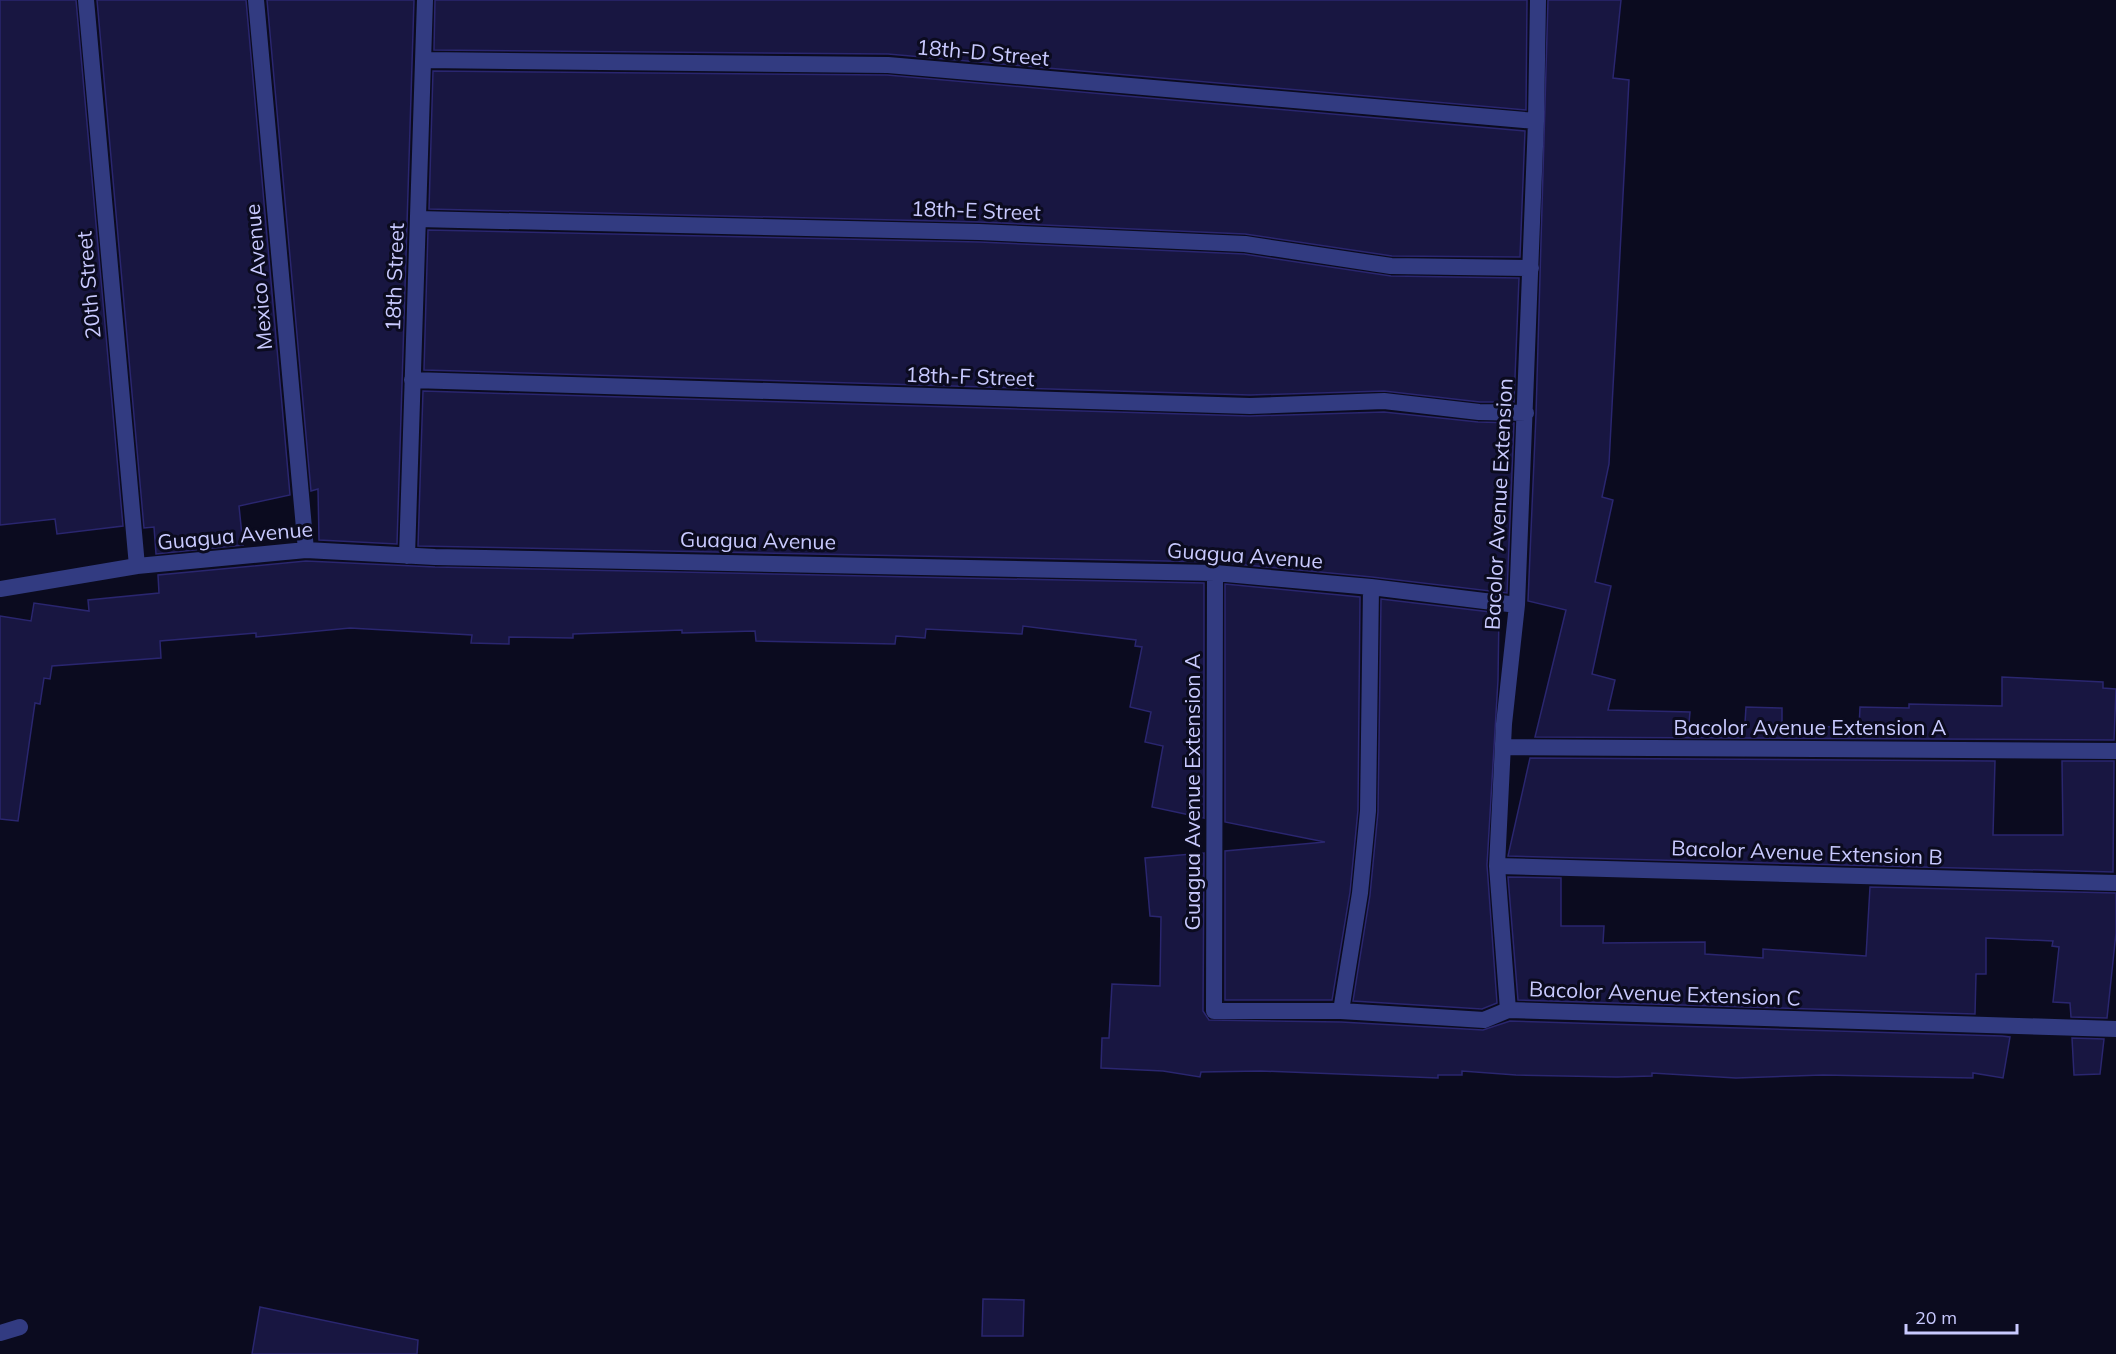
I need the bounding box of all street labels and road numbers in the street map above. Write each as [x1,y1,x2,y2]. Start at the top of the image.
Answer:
street label: 18th-D Street [916,33,1050,71]
street label: 18th-E Street [911,195,1041,225]
street label: Mexico Avenue [239,203,277,351]
street label: 18th Street [379,222,409,332]
street label: 20th Street [70,230,106,340]
street label: 18th-F Street [905,361,1035,391]
street label: Bacolor Avenue Extension [1478,377,1518,631]
street label: Guagua Avenue [156,515,314,555]
street label: Guagua Avenue [680,526,836,554]
street label: Guagua Avenue [1166,537,1324,573]
street label: Guagua Avenue Extension A [1179,653,1205,930]
street label: Bacolor Avenue Extension A [1674,714,1947,740]
street label: Bacolor Avenue Extension B [1671,834,1943,870]
street label: Bacolor Avenue Extension C [1529,975,1801,1011]

